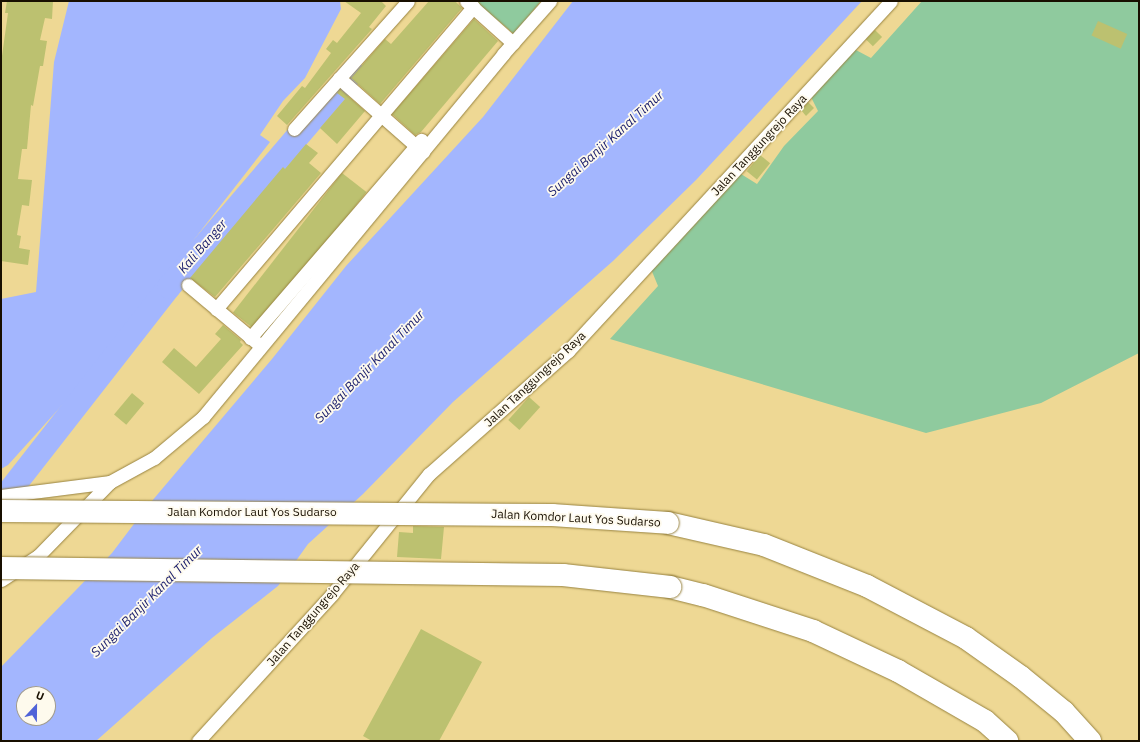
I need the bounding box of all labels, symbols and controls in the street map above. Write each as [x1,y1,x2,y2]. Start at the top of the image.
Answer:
water label: Sungai Banjir Kanal Timur [545,88,667,200]
street label: Jalan Tanggungrejo Raya [708,91,810,199]
water label: Kali Banger [175,217,231,277]
water label: Sungai Banjir Kanal Timur [312,307,428,427]
street label: Jalan Tanggungrejo Raya [481,328,589,430]
street label: Jalan Komdor Laut Yos Sudarso [167,505,337,519]
street label: Jalan Komdor Laut Yos Sudarso [491,506,661,530]
water label: Sungai Banjir Kanal Timur [88,543,206,661]
street label: Jalan Tanggungrejo Raya [264,559,362,669]
north arrow [16,686,56,726]
text: U [34,688,46,704]

